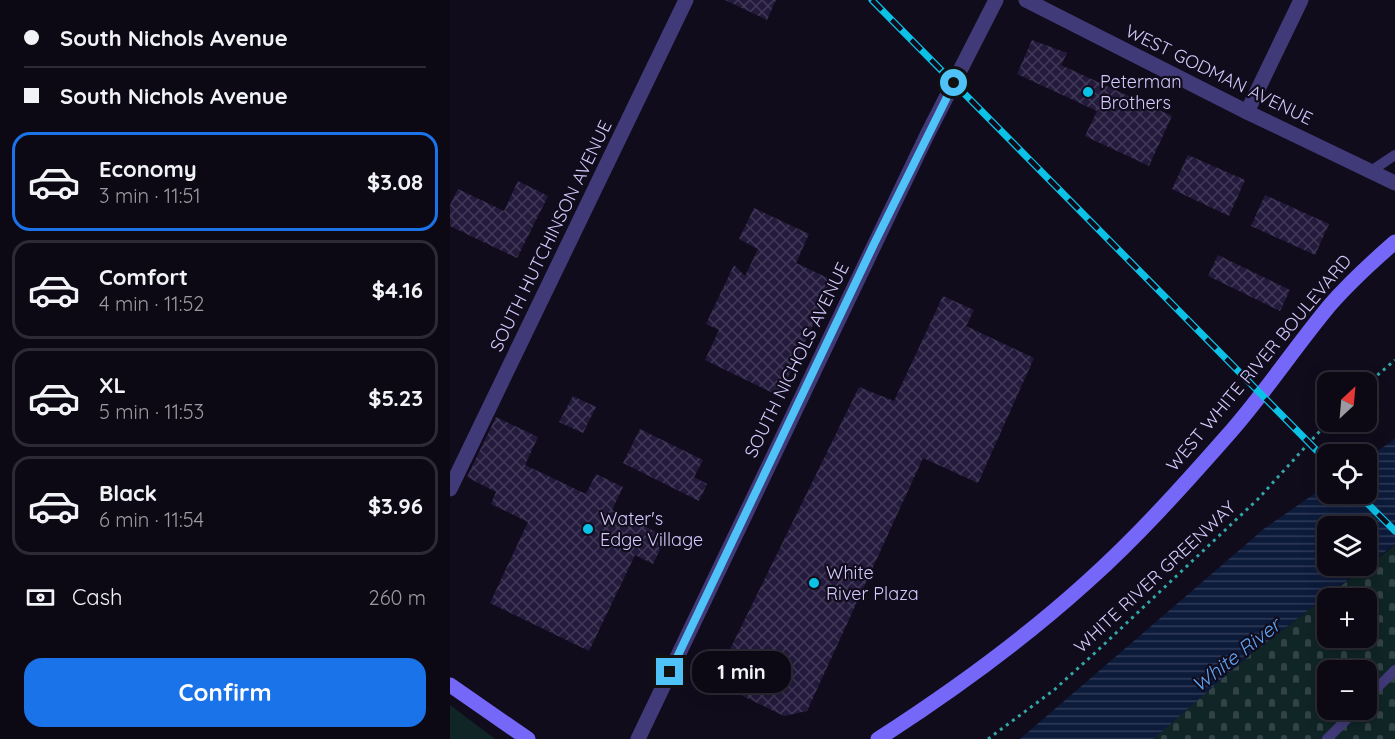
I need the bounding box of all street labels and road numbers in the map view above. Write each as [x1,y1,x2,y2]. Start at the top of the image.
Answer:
street label: WEST GODMAN AVENUE [1122,19,1317,130]
street label: SOUTH HUTCHINSON AVENUE [484,116,617,355]
street label: WEST WHITE RIVER BOULEVARD [1161,249,1356,476]
street label: SOUTH NICHOLS AVENUE [739,258,854,461]
street label: WHITE RIVER GREENWAY [1069,496,1240,658]

